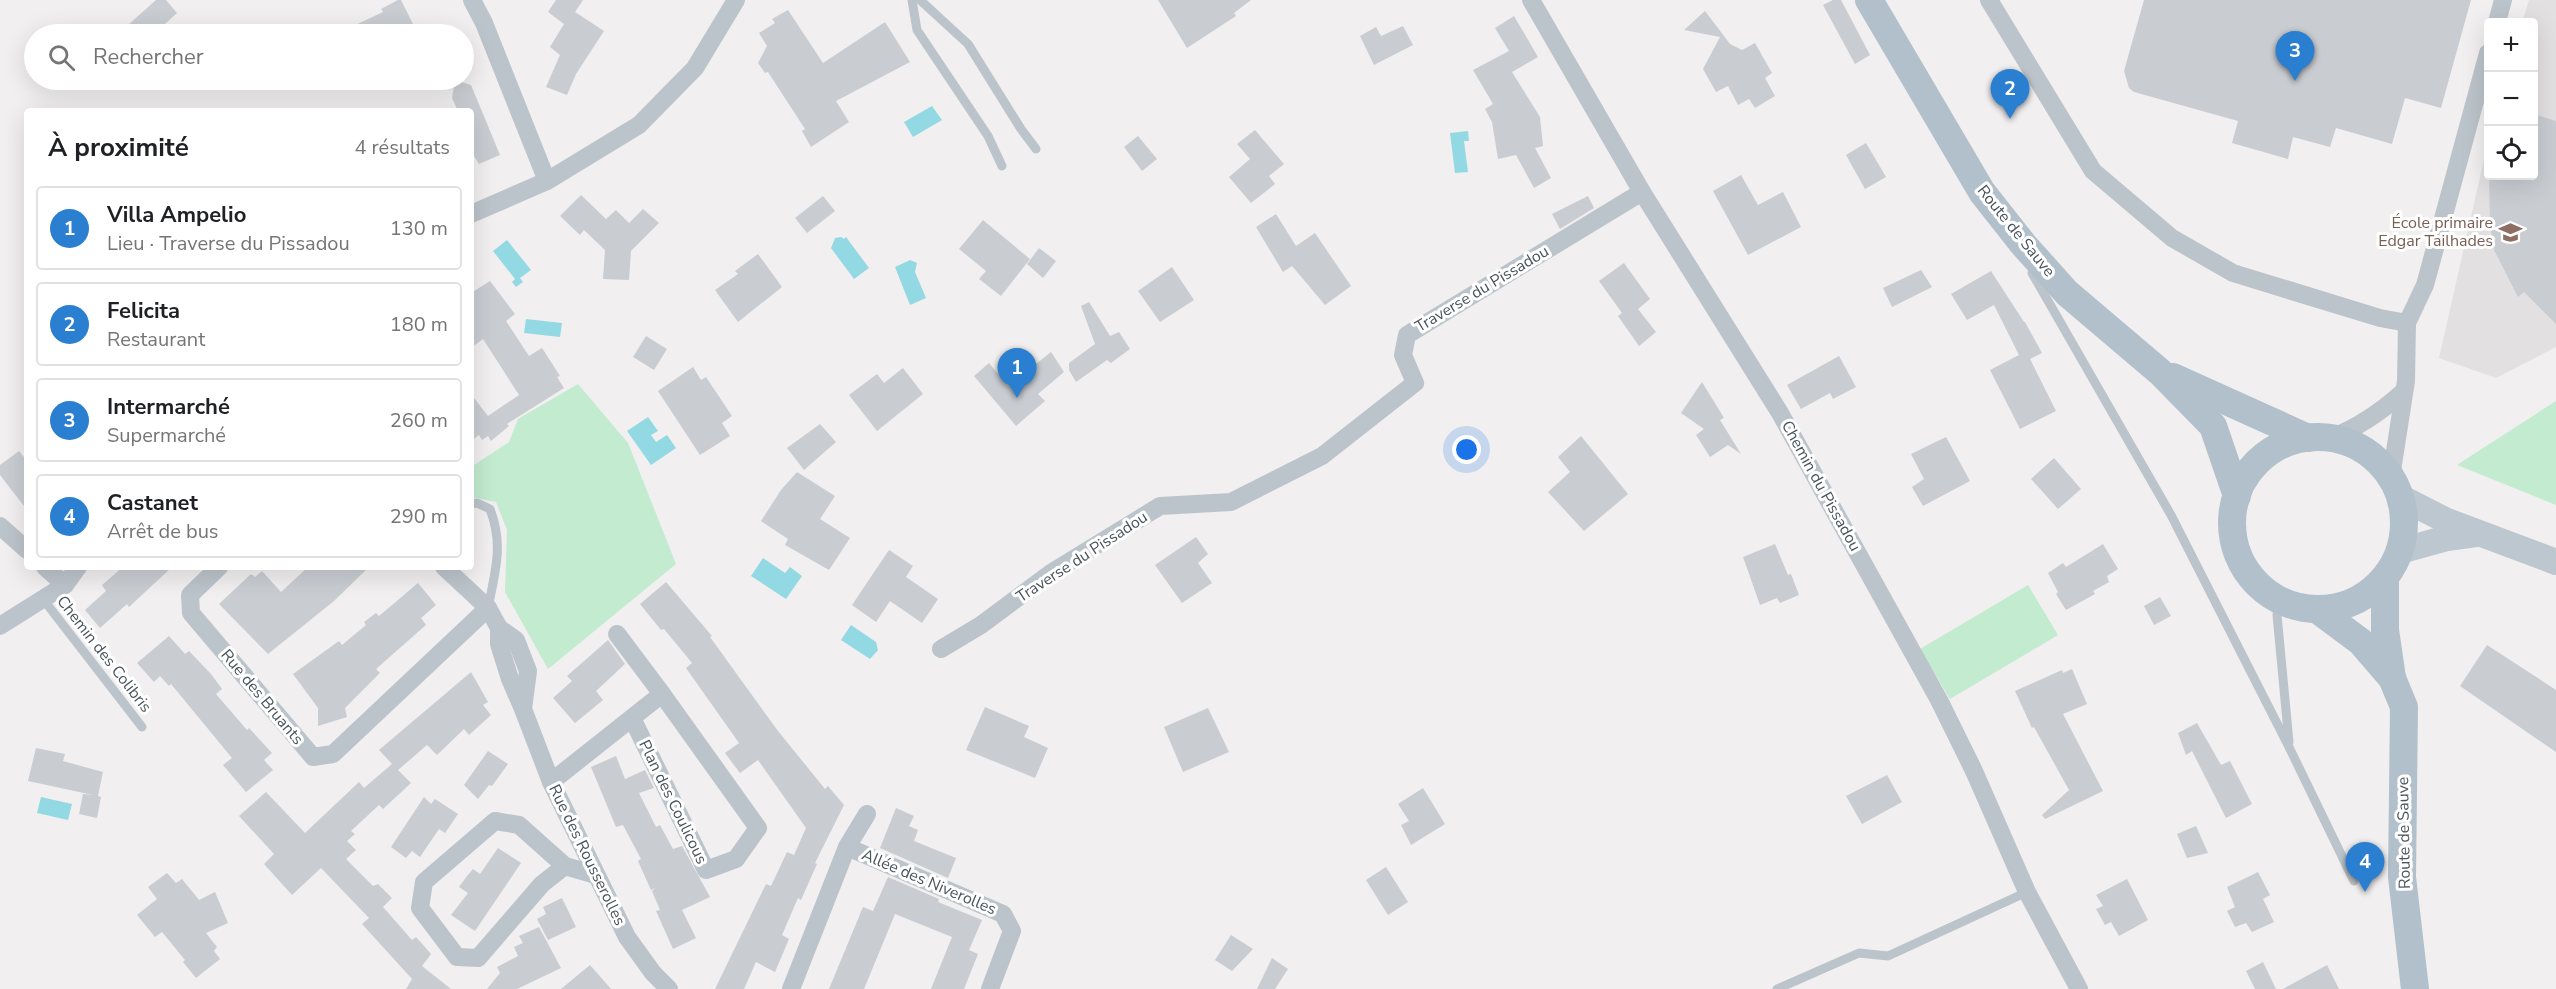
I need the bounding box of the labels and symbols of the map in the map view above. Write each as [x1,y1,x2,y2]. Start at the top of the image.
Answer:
pin: 3 [2276,32,2314,81]
pin: 2 [1990,70,2030,119]
street label: Route de Sauve [1972,180,2060,282]
place label: École primaire Edgar Tailhades [2378,212,2493,252]
school or university icon: École primaire Edgar Tailhades [2498,219,2524,245]
street label: Traverse du Pissadou [1411,240,1553,338]
pin: 1 [998,348,1036,398]
street label: Chemin du Pissadou [1776,417,1866,555]
your location [1452,435,1481,464]
street label: Traverse du Pissadou [1012,506,1152,608]
street label: Chemin des Colibris [51,591,157,717]
street label: Rue des Bruants [216,645,308,749]
street label: Plan des Coulicous [633,736,713,868]
street label: Route de Sauve [2392,777,2416,889]
street label: Rue des Rousserolles [543,781,631,929]
pin: 4 [2346,842,2384,892]
street label: Allée des Niverolles [858,844,1000,920]

